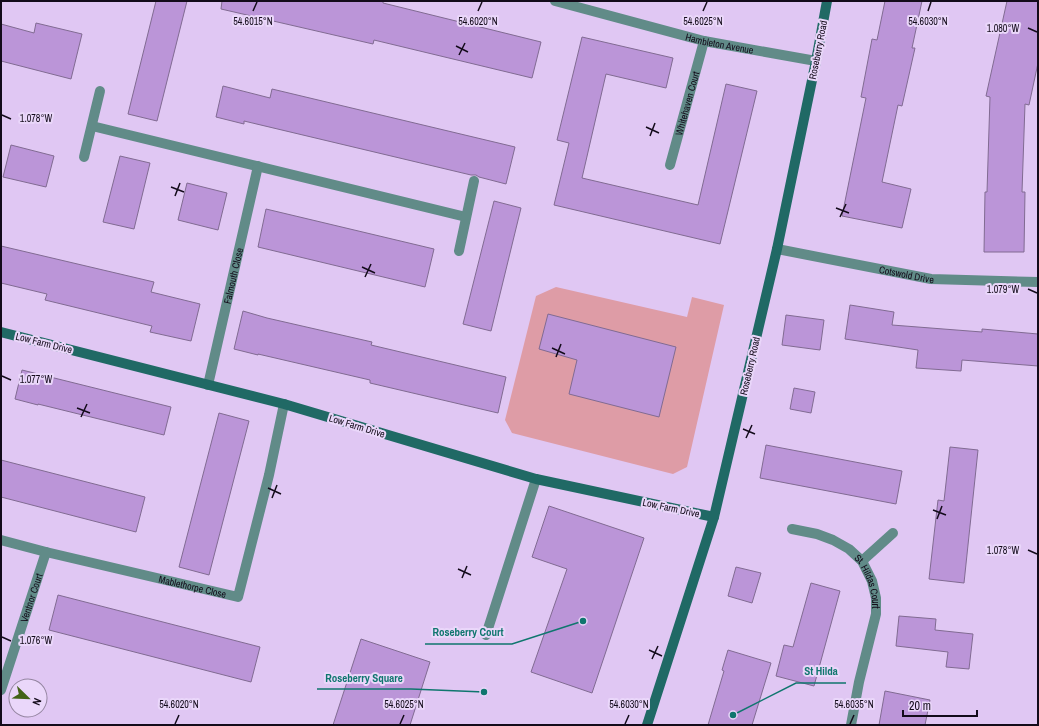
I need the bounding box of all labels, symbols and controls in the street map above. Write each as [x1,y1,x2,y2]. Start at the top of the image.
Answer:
text: 54.6015°N [233,15,273,28]
text: 54.6020°N [458,15,498,28]
text: 54.6025°N [683,15,723,28]
text: 54.6030°N [908,15,948,28]
street label: Roseberry Road [806,19,830,81]
text: 1.080°W [987,22,1019,35]
street label: Hambleton Avenue [684,30,755,56]
street label: Whitehaven Court [672,69,702,137]
text: 1.078°W [20,112,52,125]
street label: Falmouth Close [220,246,246,305]
street label: Cotswold Drive [878,263,935,286]
text: 1.079°W [987,283,1019,296]
street label: Low Farm Drive [14,330,74,356]
street label: Roseberry Road [737,335,763,397]
text: 1.077°W [20,373,52,386]
street label: Low Farm Drive [327,411,387,441]
street label: Low Farm Drive [641,496,701,520]
text: 1.078°W [987,544,1019,557]
street label: St. Hildas Court [852,551,883,609]
street label: Ventnor Court [17,571,45,624]
street label: Mablethorpe Close [157,572,228,601]
callout: Roseberry Court [425,621,512,644]
text: Roseberry Court [432,625,504,639]
text: 1.076°W [20,634,52,647]
callout: St Hilda [796,660,846,683]
text: St Hilda [804,664,838,678]
callout: Roseberry Square [317,666,411,689]
text: Roseberry Square [325,671,403,685]
north arrow [8,678,48,718]
scale bar [903,692,977,718]
text: N [29,696,45,708]
text: 54.6020°N [159,698,199,711]
text: 54.6025°N [384,698,424,711]
text: 54.6030°N [609,698,649,711]
text: 54.6035°N [834,698,874,711]
text: 20 m [909,698,931,714]

